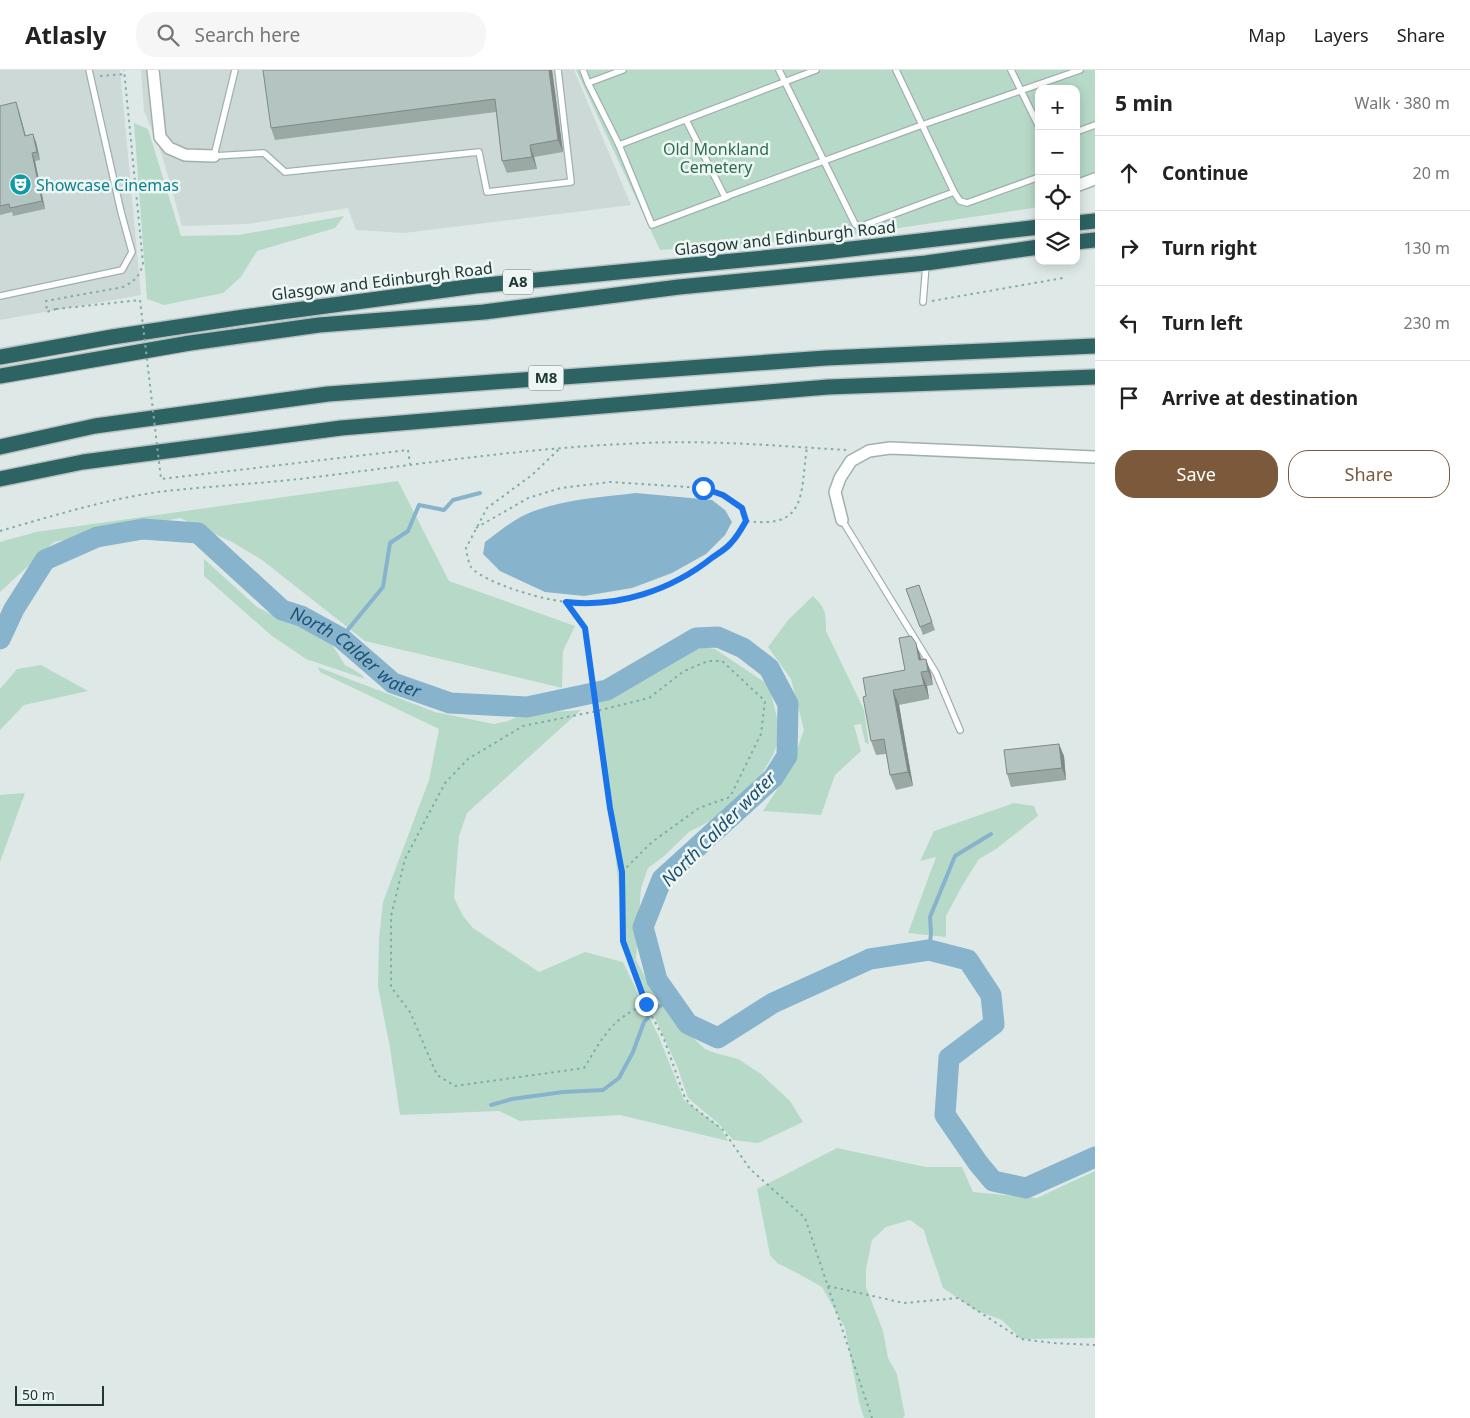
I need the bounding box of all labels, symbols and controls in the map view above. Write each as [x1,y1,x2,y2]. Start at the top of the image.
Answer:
search box [136,12,486,57]
text: Atlasly [25,18,106,51]
icon: search [154,21,182,49]
text: Search here [194,22,300,48]
text: Map [1248,23,1286,47]
text: Layers [1314,23,1369,47]
text: Share [1397,23,1445,47]
map controls [1035,85,1080,265]
button: + [1035,85,1080,130]
text: 5 min [1115,89,1173,117]
text: Walk · 380 m [1355,92,1450,114]
button: − [1035,130,1080,175]
park label: Old Monkland Cemetery [663,138,769,178]
icon: ahead [1115,159,1143,187]
text: Continue [1162,160,1248,186]
text: 20 m [1413,162,1450,184]
theatre icon: Showcase Cinemas [8,173,32,197]
place label: Showcase Cinemas [36,174,179,196]
button: locate [1035,175,1080,220]
street label: Glasgow and Edinburgh Road [673,215,897,261]
button: layers [1035,220,1080,265]
icon: right [1115,234,1143,262]
text: Turn right [1162,235,1257,261]
text: 130 m [1403,237,1450,259]
street label: Glasgow and Edinburgh Road [270,257,494,305]
road number: A8 [503,270,533,294]
icon: left [1115,309,1143,337]
text: Turn left [1162,310,1243,336]
text: 230 m [1403,312,1450,334]
road number: M8 [528,366,564,390]
icon: arrive [1115,384,1143,412]
text: Arrive at destination [1162,385,1358,411]
button: Save [1115,450,1278,498]
button: Share [1288,450,1450,498]
route start [692,477,715,500]
water label: North Calder water [288,600,425,703]
water label: North Calder water [656,765,782,891]
route end [635,993,658,1016]
scale bar [15,1383,104,1406]
text: 50 m [22,1385,55,1404]

